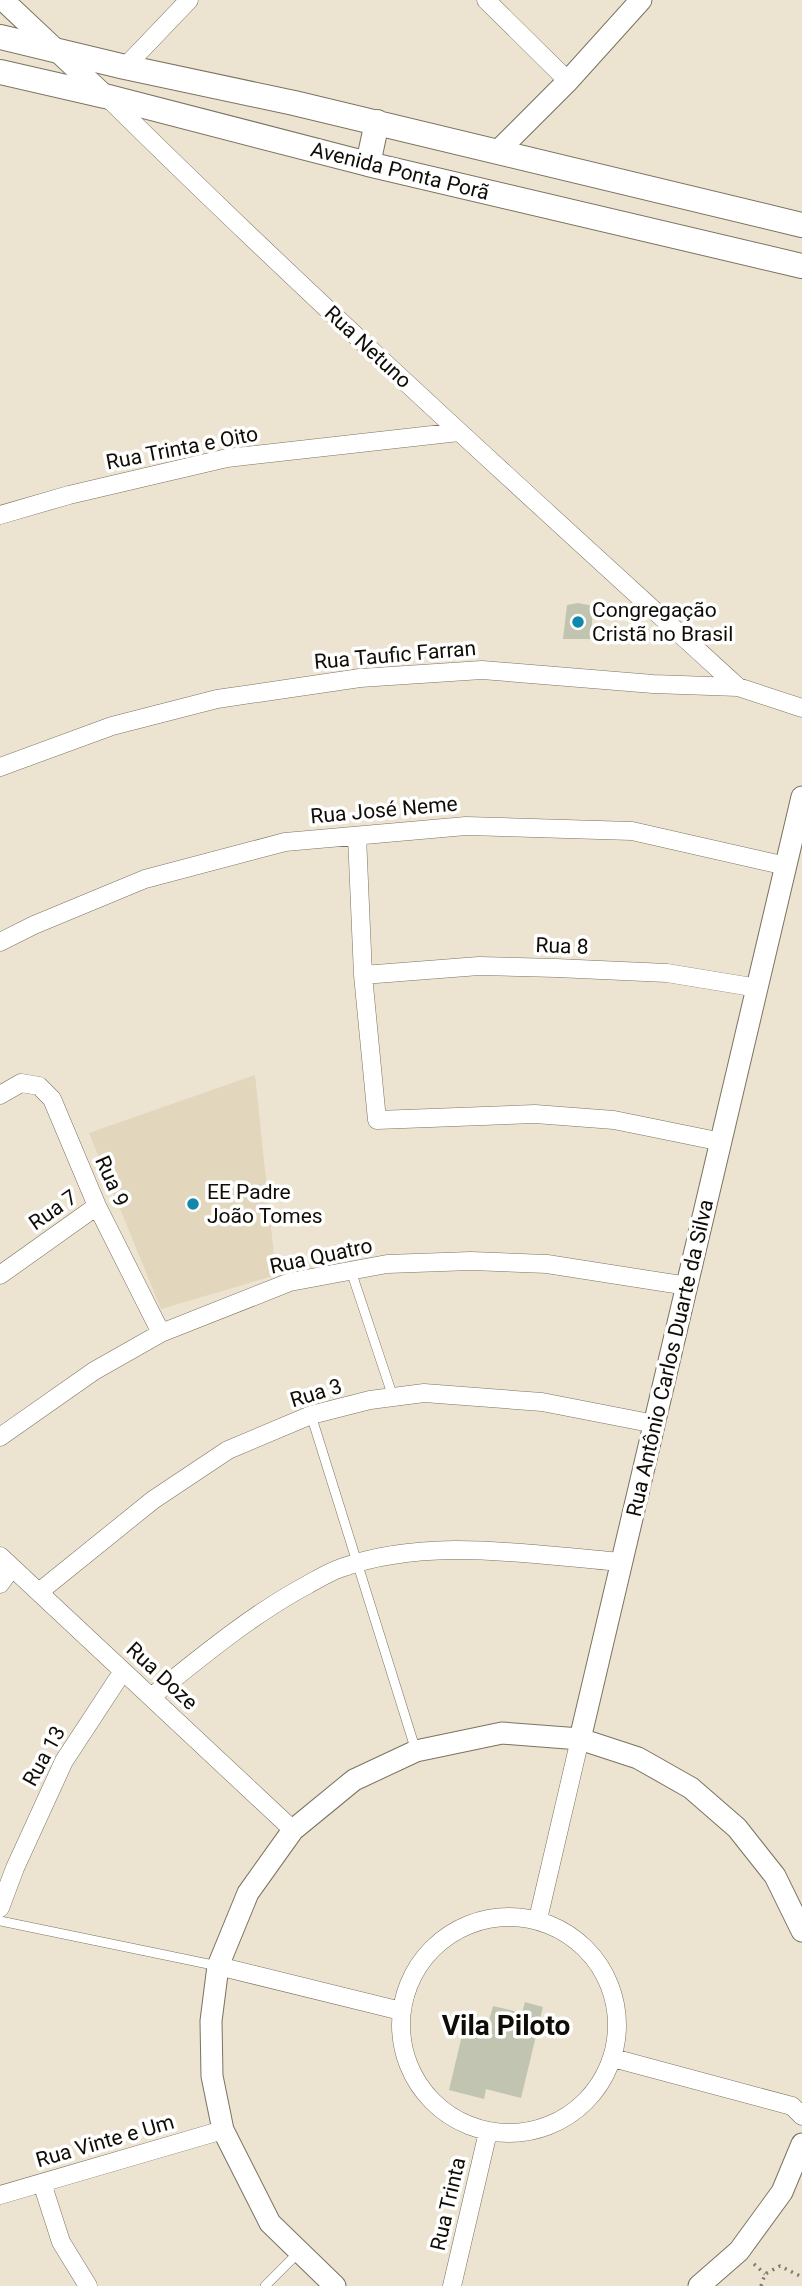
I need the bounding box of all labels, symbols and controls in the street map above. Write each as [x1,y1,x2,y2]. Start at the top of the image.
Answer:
street label: Avenida Ponta Porã [308,137,492,205]
street label: Rua Netuno [320,301,416,393]
street label: Rua Trinta e Oito [104,421,260,475]
place label: Congregação Cristã no Brasil [592,598,733,646]
marker: Congregação Cristã no Brasil [570,614,586,630]
street label: Rua Taufic Farran [313,636,477,674]
street label: Rua José Neme [309,792,459,828]
street label: Rua 8 [535,933,589,959]
street label: Rua 9 [90,1152,134,1210]
place label: EE Padre João Tomes [207,1180,323,1228]
street label: Rua 7 [24,1185,82,1235]
marker: EE Padre João Tomes [185,1196,201,1212]
street label: Rua Antônio Carlos Duarte da Silva [622,1197,718,1519]
street label: Rua Quatro [267,1233,375,1279]
street label: Rua 3 [287,1374,345,1412]
street label: Rua Doze [122,1637,202,1715]
street label: Rua 13 [18,1722,70,1790]
district label: Vila Piloto [442,2009,570,2042]
street label: Rua Vinte e Um [33,2110,177,2172]
street label: Rua Trinta [426,2155,470,2253]

